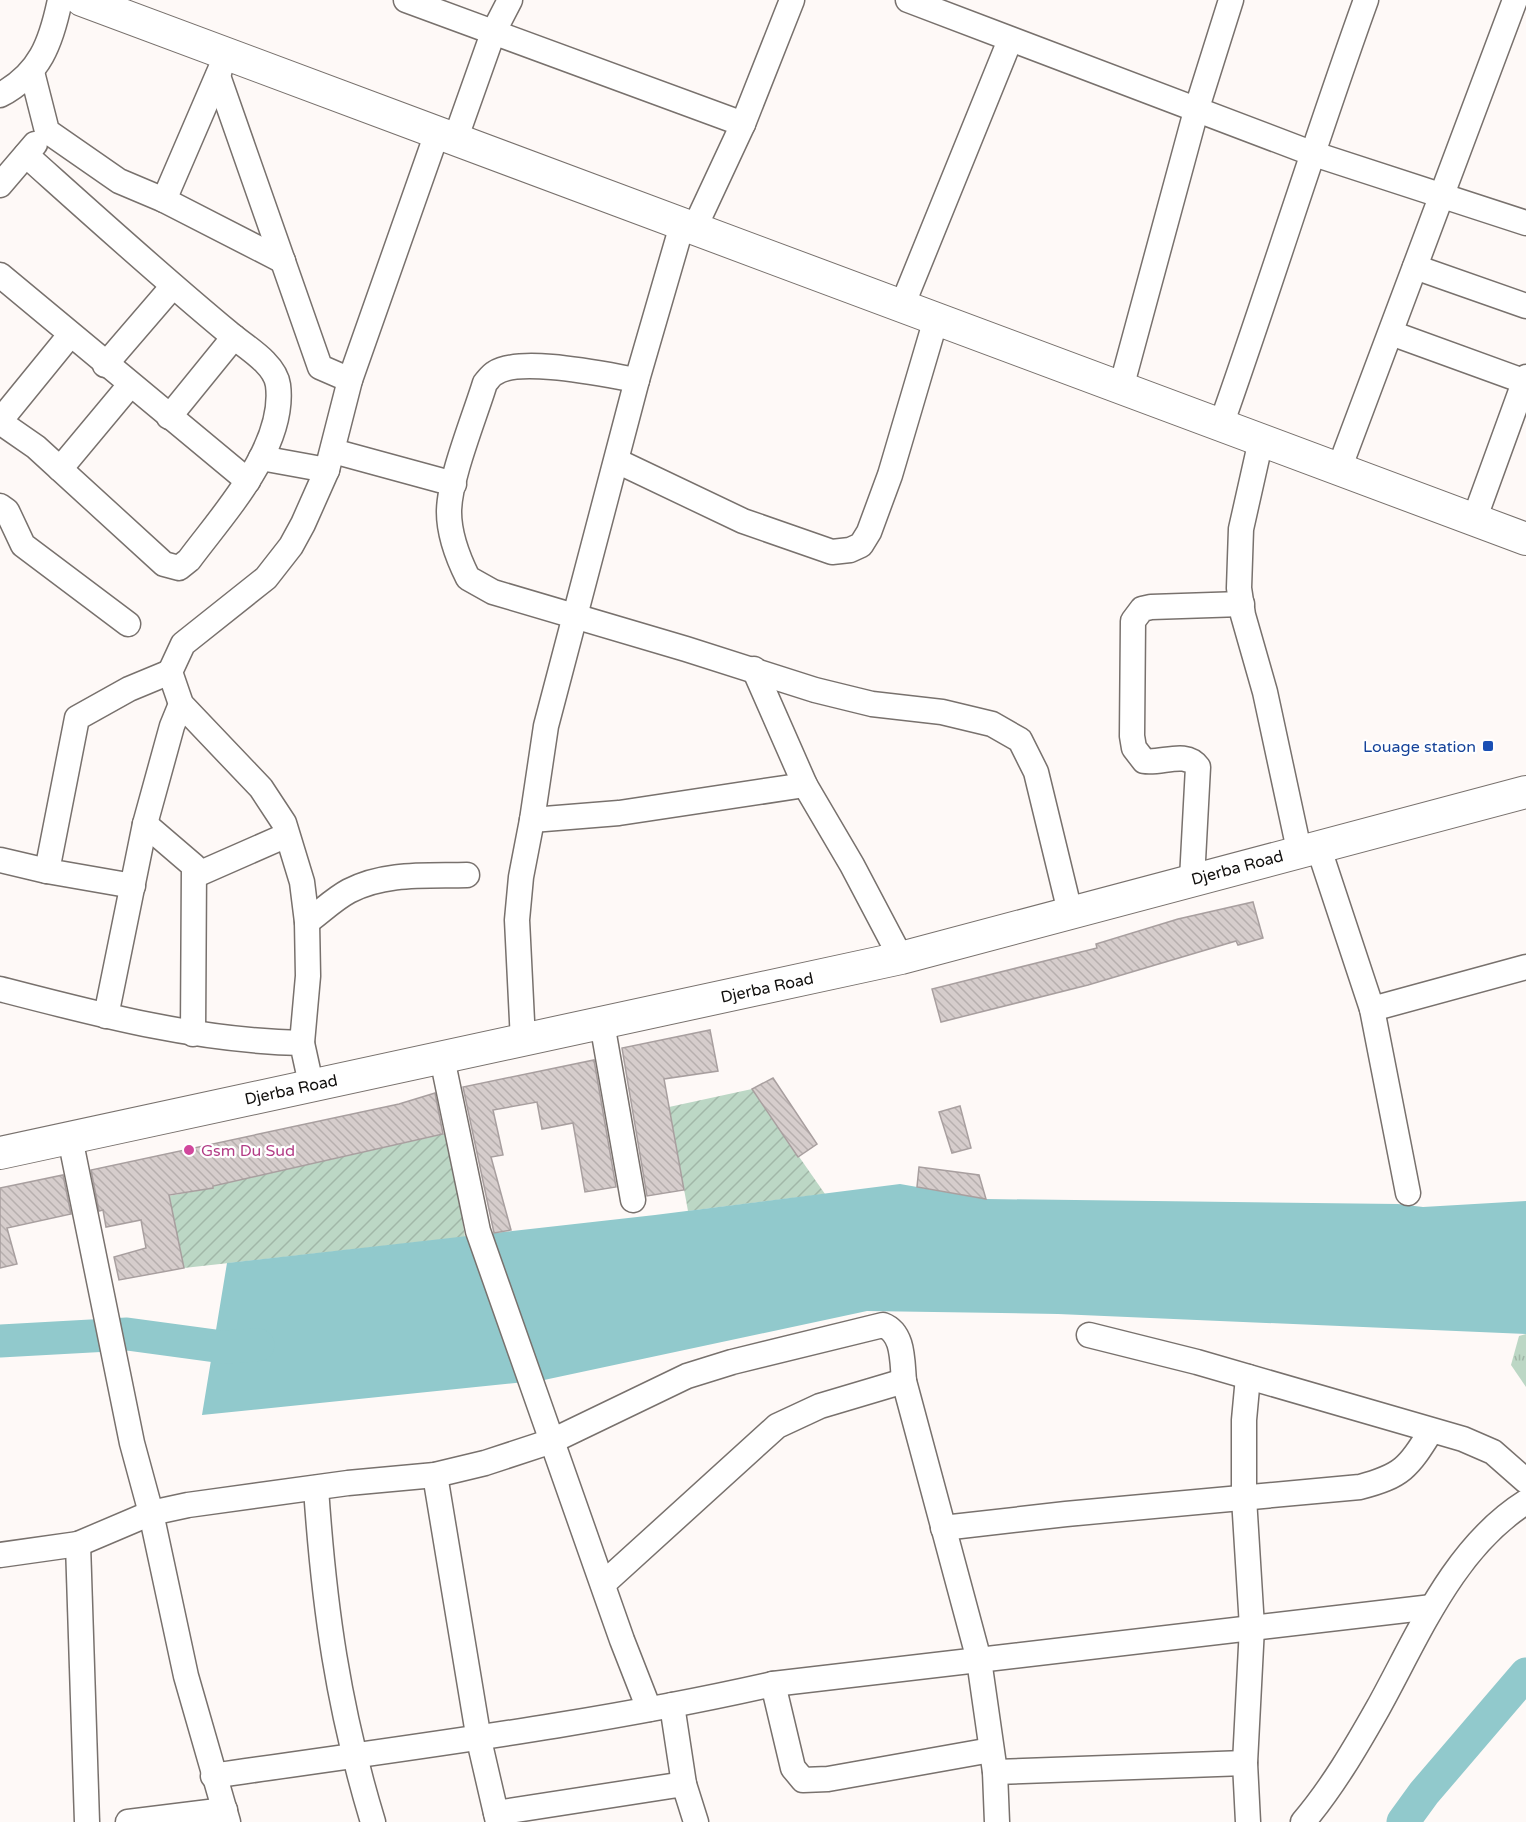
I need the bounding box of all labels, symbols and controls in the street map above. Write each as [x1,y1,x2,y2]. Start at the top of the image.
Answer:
place label: Louage station [1363,737,1476,757]
marker: Louage station [1481,739,1495,753]
street label: Djerba Road [1189,846,1286,890]
street label: Djerba Road [719,968,816,1008]
street label: Djerba Road [243,1070,340,1110]
place label: Gsm Du Sud [201,1141,295,1161]
marker: Gsm Du Sud [182,1143,196,1157]

